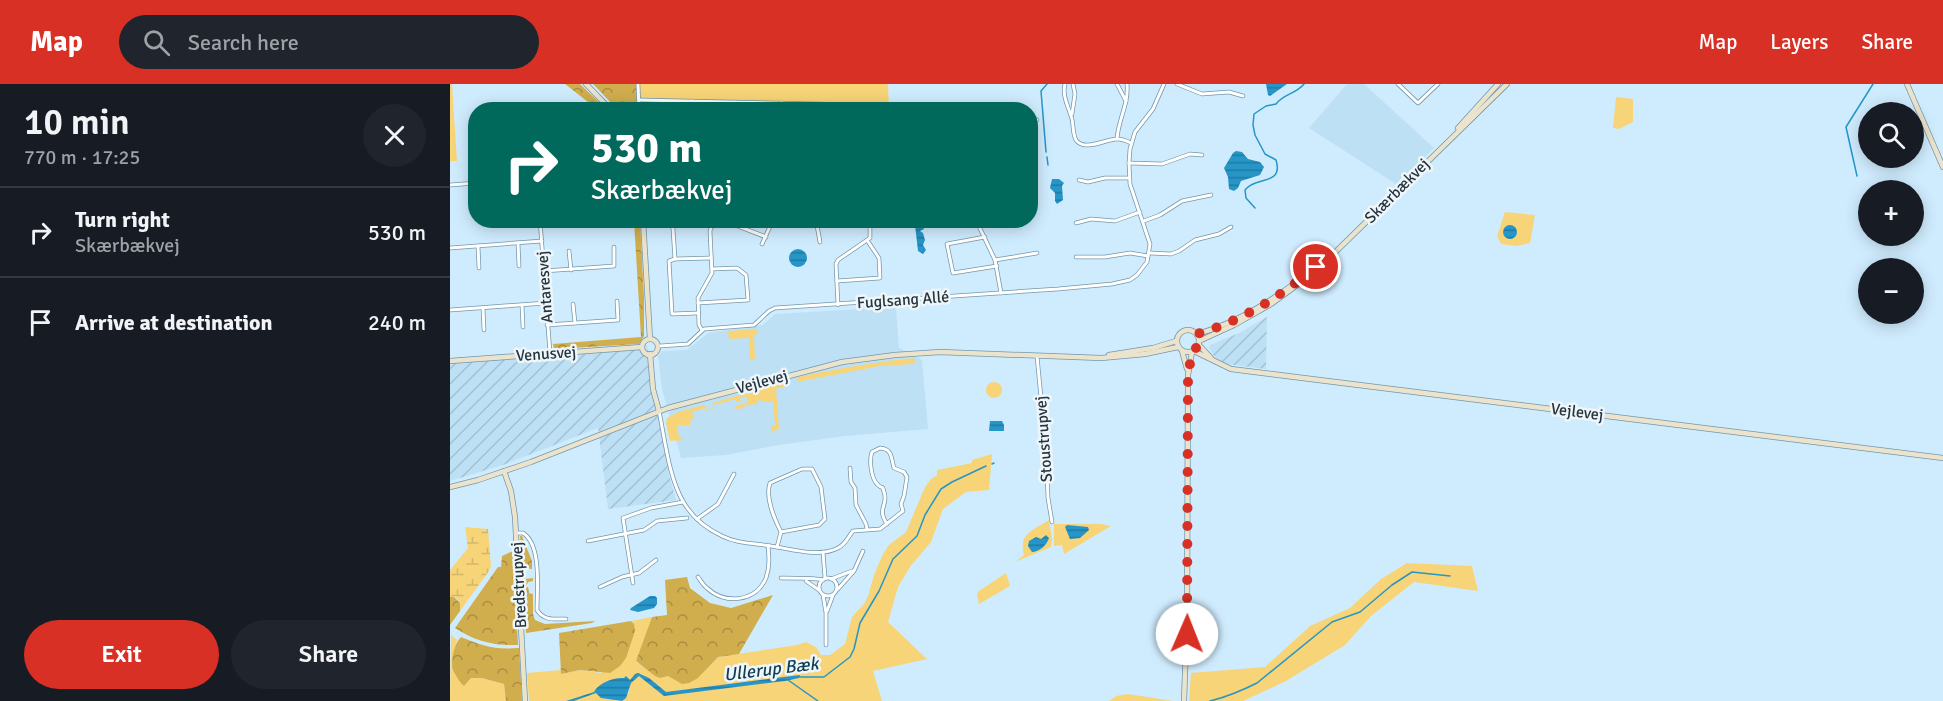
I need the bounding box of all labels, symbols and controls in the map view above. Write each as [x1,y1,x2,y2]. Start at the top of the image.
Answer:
search box [119,15,539,69]
text: Map [30,25,83,59]
icon: search [140,26,173,59]
text: Search here [188,29,299,56]
text: Map [1699,29,1737,55]
text: Layers [1770,29,1828,55]
text: Share [1861,29,1913,55]
text: 10 min [24,100,130,145]
map controls [1858,102,1924,324]
button: search [1858,102,1924,168]
button: close [363,104,426,167]
text: 530 m [591,123,702,174]
icon: right [492,126,570,204]
text: 770 m · 17:25 [24,145,140,170]
street label: Skærbækvej [1360,154,1434,228]
text: Skærbækvej [591,174,732,207]
button: + [1858,180,1924,246]
text: Turn right [75,206,170,233]
icon: right [24,216,57,249]
text: 530 m [368,219,426,246]
text: Skærbækvej [75,233,180,258]
pin [1290,241,1341,292]
street label: Antaresvej [533,250,557,324]
icon: arrive [1299,250,1332,283]
button: − [1858,258,1924,324]
street label: Fuglsang Allé [856,287,950,313]
icon: arrive [24,306,57,339]
text: Arrive at destination [75,309,272,336]
text: 240 m [368,309,426,336]
street label: Venusvej [515,342,577,366]
street label: Vejlevej [734,366,790,398]
street label: Stoustrupvej [1031,395,1057,483]
street label: Vejlevej [1550,399,1604,425]
street label: Bredstrupvej [507,541,531,629]
position arrow [1155,602,1219,666]
button: Exit [24,620,219,689]
button: Share [231,620,426,689]
water label: Ullerup Bæk [722,652,822,686]

